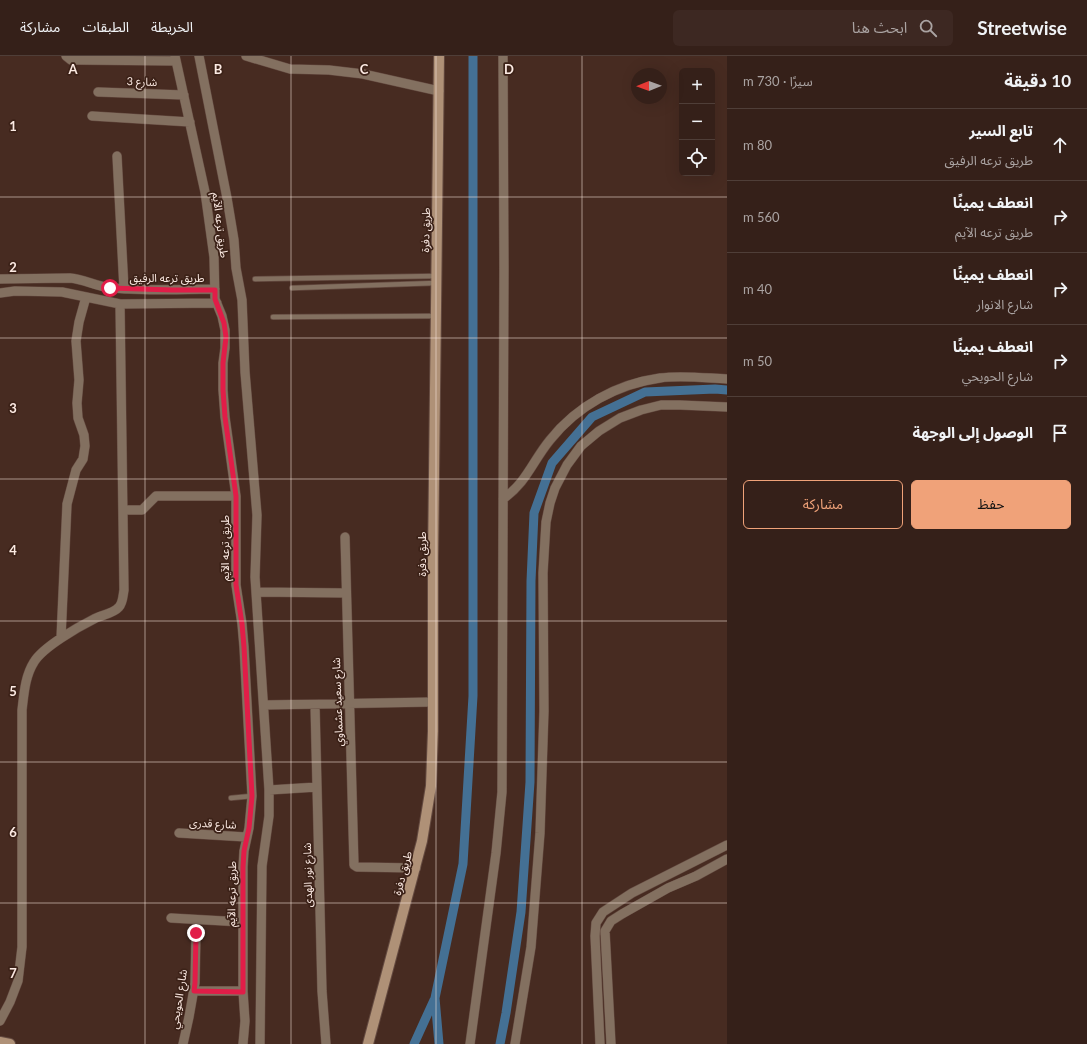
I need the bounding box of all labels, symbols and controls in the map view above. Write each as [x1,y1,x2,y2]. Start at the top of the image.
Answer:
search box [673,10,953,46]
text: Streetwise [977,16,1067,39]
icon: search [917,17,939,39]
text: مشاركة [20,18,60,35]
text: الطبقات [82,18,129,35]
text: الخريطة [151,18,193,35]
text: ابحث هنا [852,18,907,36]
text: A [67,61,78,77]
text: B [214,61,223,77]
text: C [360,61,369,77]
text: D [504,61,514,77]
north arrow [631,68,667,104]
map controls [679,68,715,176]
button: + [679,68,715,104]
text: 10 دقيقة [1004,70,1071,91]
text: سيرًا · 730 m [743,73,813,89]
street label: شارع 3 [126,74,158,90]
button: − [679,104,715,140]
text: 1 [9,118,17,134]
text: تابع السير [969,121,1033,139]
icon: ahead [1049,134,1071,156]
text: 80 m [743,137,772,153]
button: locate [679,140,715,176]
text: طريق ترعه الرفيق [944,152,1033,168]
street label: طريق ترعه الآيم [208,191,231,259]
text: انعطف يمينًا [953,193,1033,211]
icon: right [1049,206,1071,228]
street label: طريق دفرة [418,207,433,253]
text: 560 m [743,209,780,225]
text: طريق ترعه الآيم [955,224,1033,240]
text: 2 [9,259,17,275]
text: انعطف يمينًا [953,265,1033,283]
street label: طريق ترعه الرفيق [130,271,204,285]
icon: right [1049,278,1071,300]
route start [101,279,119,297]
text: 40 m [743,281,772,297]
text: شارع الانوار [976,296,1033,312]
text: انعطف يمينًا [953,337,1033,355]
icon: right [1049,350,1071,372]
text: 50 m [743,353,772,369]
text: شارع الحويحي [962,368,1033,384]
text: 3 [9,400,17,416]
icon: arrive [1049,422,1071,444]
text: الوصول إلى الوجهة [912,423,1033,441]
button: مشاركة [743,480,903,529]
button: حفظ [911,480,1071,529]
street label: طريق ترعه الآيم [218,515,234,581]
street label: طريق دفرة [415,531,429,577]
text: 4 [9,542,17,558]
street label: شارع سعيد عشماوي [329,657,349,747]
text: 5 [9,683,17,699]
street label: شارع قدرى [189,815,237,833]
text: 6 [9,824,17,840]
street label: شارع نور الهدى [300,842,316,907]
street label: طريق دفرة [390,850,415,897]
street label: طريق ترعه الآيم [224,861,241,927]
route end [187,924,205,942]
text: 7 [9,965,17,981]
street label: شارع الحويحي [167,968,193,1030]

